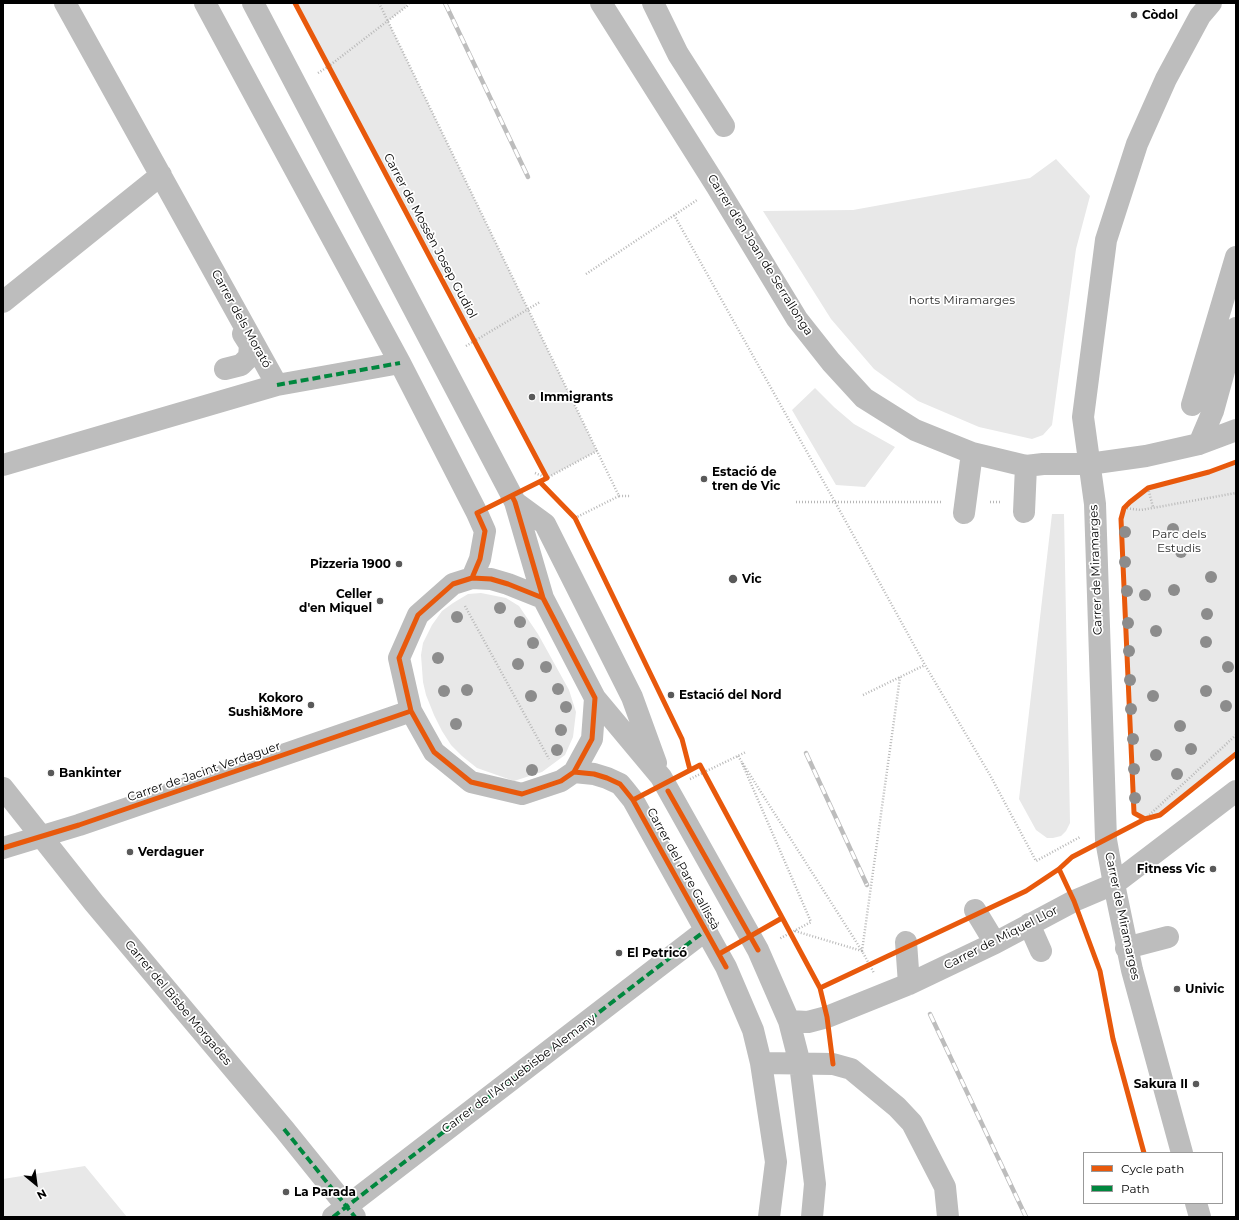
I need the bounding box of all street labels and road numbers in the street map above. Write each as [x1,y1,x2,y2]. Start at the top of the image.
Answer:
street label: Carrer de Mossèn Josep Gudiol [380,151,480,321]
street label: Carrer d'en Joan de Serrallonga [704,172,816,338]
street label: Carrer dels Morató [208,267,274,371]
street label: Carrer de Miramarges [1087,505,1105,635]
street label: Carrer de Jacint Verdaguer [126,739,282,805]
street label: Carrer del Pare Gallissà [643,805,723,933]
street label: Carrer de Miramarges [1101,851,1143,981]
street label: Carrer de Miquel Llor [942,903,1060,973]
street label: Carrer del Bisbe Morgades [121,938,235,1068]
street label: Carrer de l'Arquebisbe Alemany [439,1011,599,1137]

